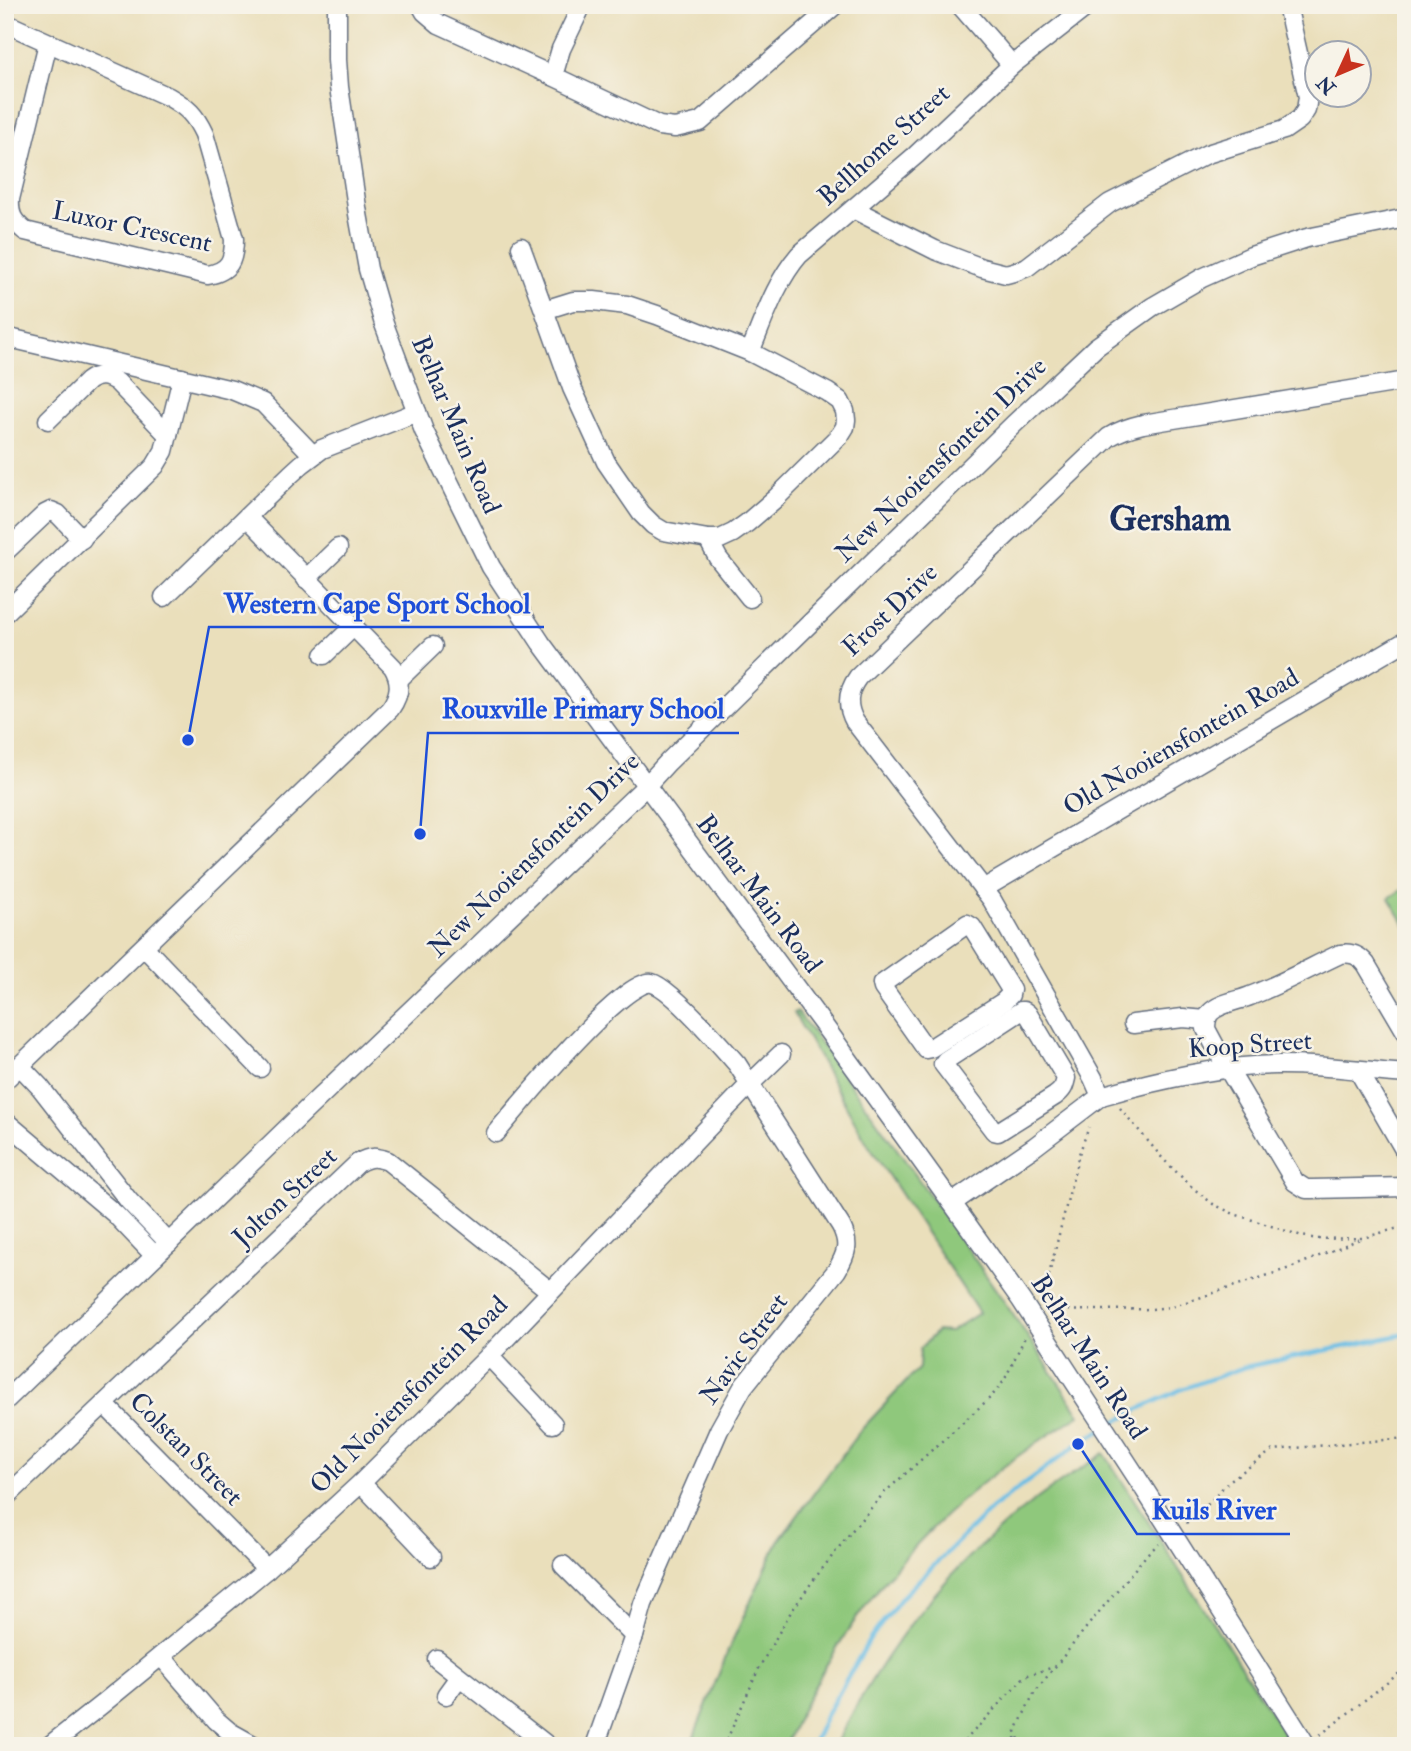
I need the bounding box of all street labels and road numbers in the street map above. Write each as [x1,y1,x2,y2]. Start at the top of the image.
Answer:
street label: Bellhome Street [811,77,957,213]
street label: Luxor Crescent [49,194,215,260]
street label: Belhar Main Road [404,331,508,519]
street label: New Nooiensfontein Drive [829,351,1053,569]
street label: Frost Drive [836,557,944,663]
street label: Old Nooiensfontein Road [1057,661,1305,823]
street label: New Nooiensfontein Drive [422,746,646,964]
street label: Belhar Main Road [689,809,829,980]
street label: Koop Street [1187,1025,1313,1066]
street label: Jolton Street [225,1141,344,1254]
street label: Belhar Main Road [1024,1269,1154,1446]
street label: Navic Street [693,1287,795,1411]
street label: Old Nooiensfontein Road [303,1289,515,1501]
street label: Colstan Street [122,1385,250,1513]

